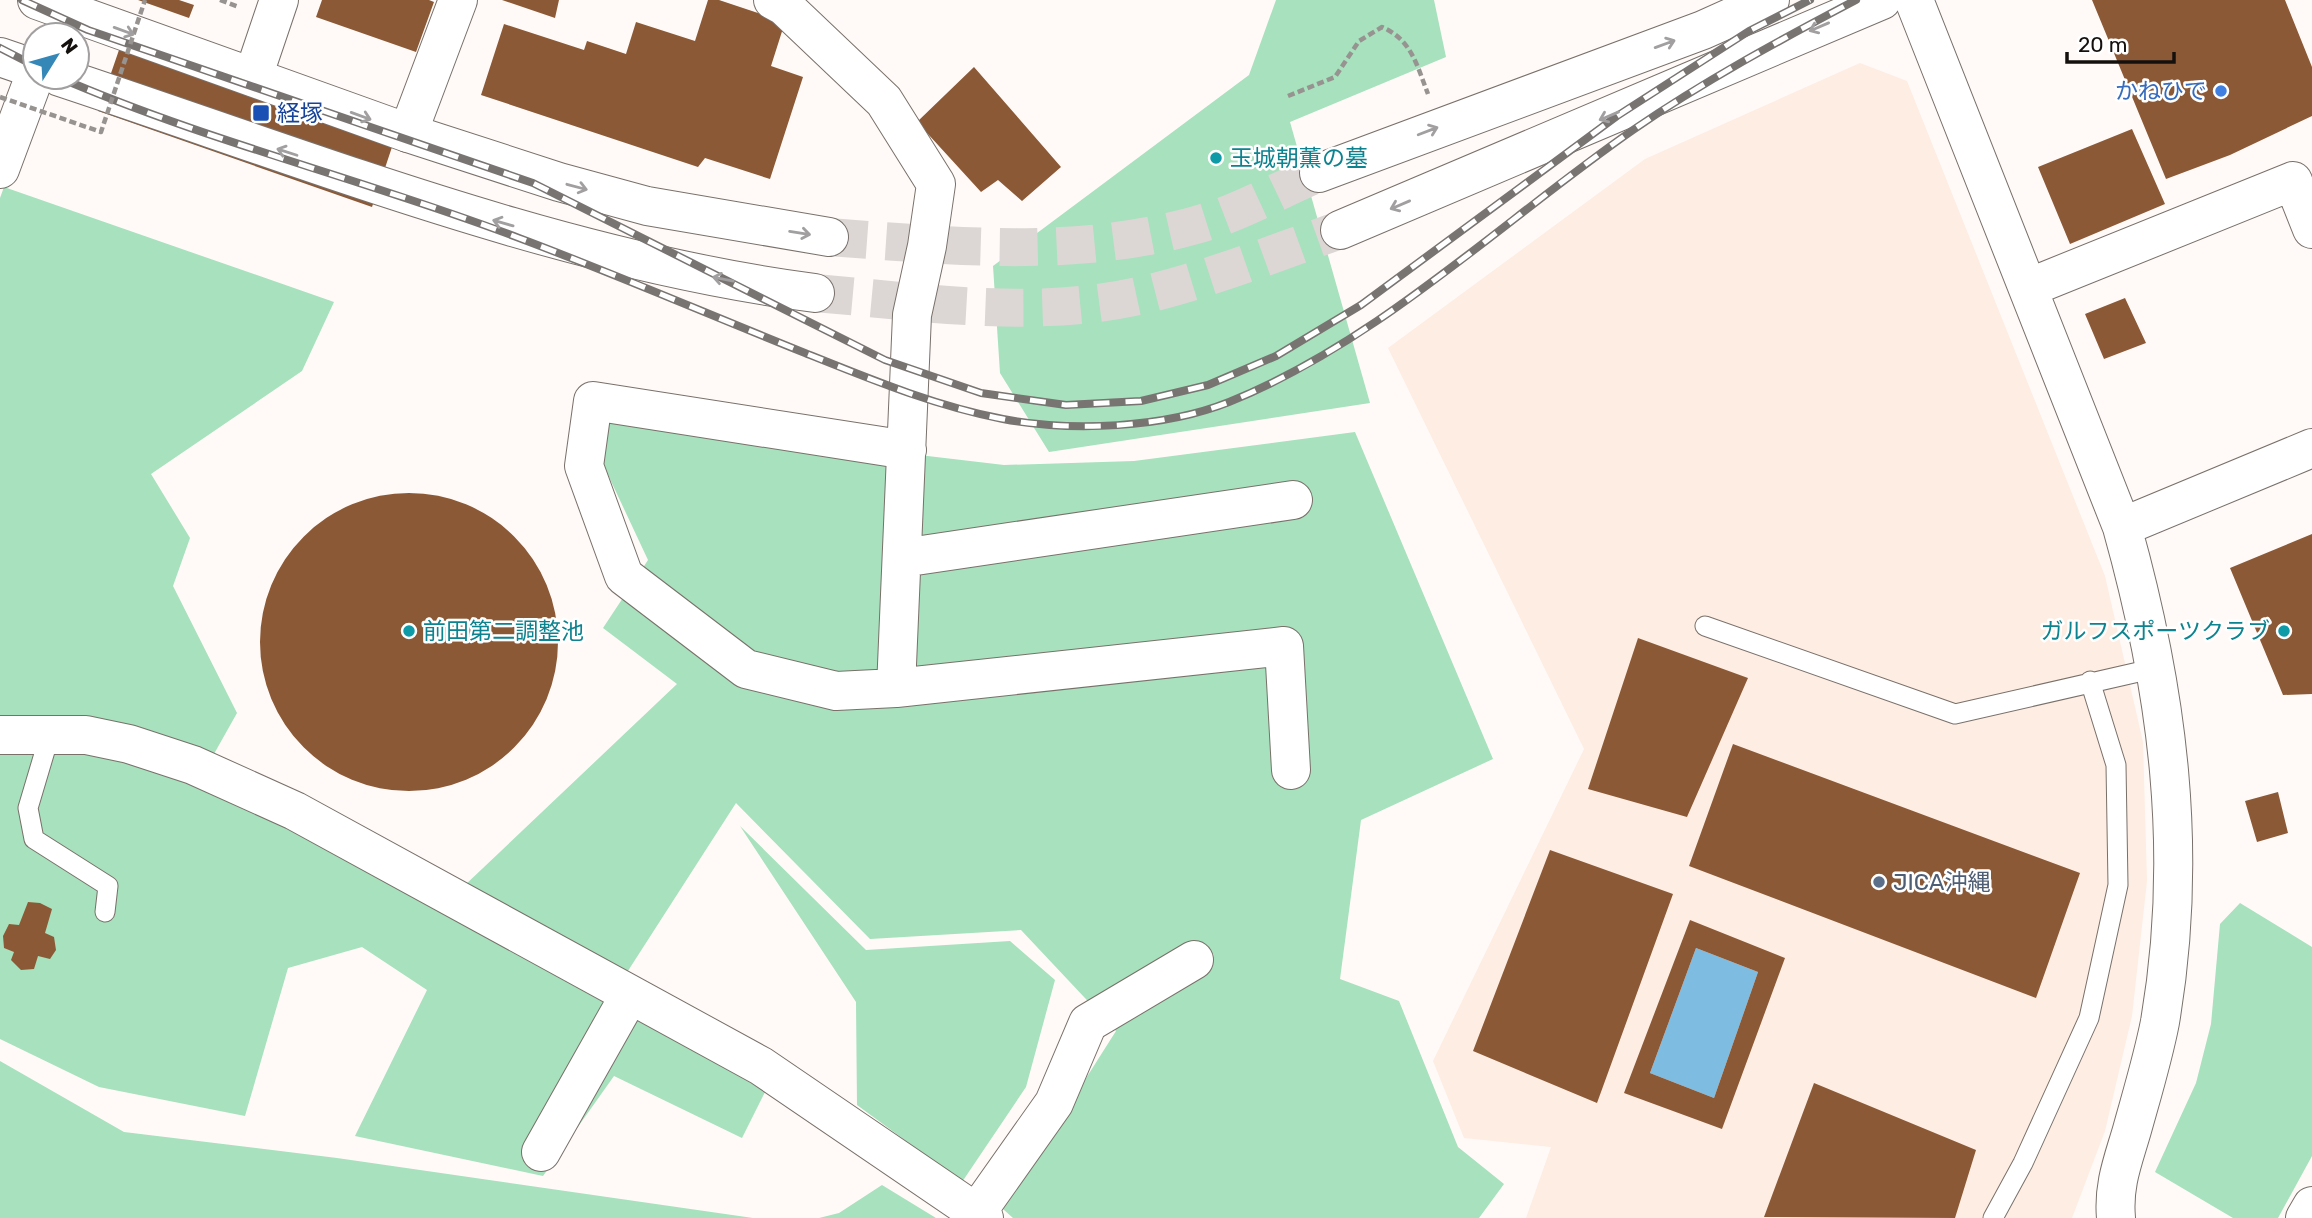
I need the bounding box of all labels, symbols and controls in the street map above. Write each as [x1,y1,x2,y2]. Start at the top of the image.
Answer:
north arrow [21,21,91,91]
one-way arrow [1809,21,1830,34]
scale bar [2067,21,2174,65]
one-way arrow [112,26,134,38]
text: 20 m [2078,32,2127,57]
text: N [56,34,82,58]
one-way arrow [1653,37,1675,49]
place label: かねひで [2115,77,2207,105]
marker: かねひで [2213,83,2229,99]
place label: 経塚 [277,99,323,127]
marker: 経塚 [251,103,271,123]
one-way arrow [1599,110,1621,123]
one-way arrow [350,111,372,123]
one-way arrow [1417,124,1439,137]
place label: 玉城朝薫の墓 [1230,144,1368,172]
one-way arrow [276,145,298,158]
marker: 玉城朝薫の墓 [1208,150,1224,166]
one-way arrow [565,181,588,194]
one-way arrow [1390,199,1411,212]
one-way arrow [492,215,514,228]
one-way arrow [788,226,811,239]
one-way arrow [712,272,735,285]
place label: 前田第二調整池 [423,617,584,645]
place label: ガルフスポーツクラブ [2040,617,2270,645]
marker: 前田第二調整池 [401,623,417,639]
marker: ガルフスポーツクラブ [2276,623,2292,639]
place label: JICA沖縄 [1893,868,1990,896]
marker: JICA沖縄 [1871,874,1887,890]

